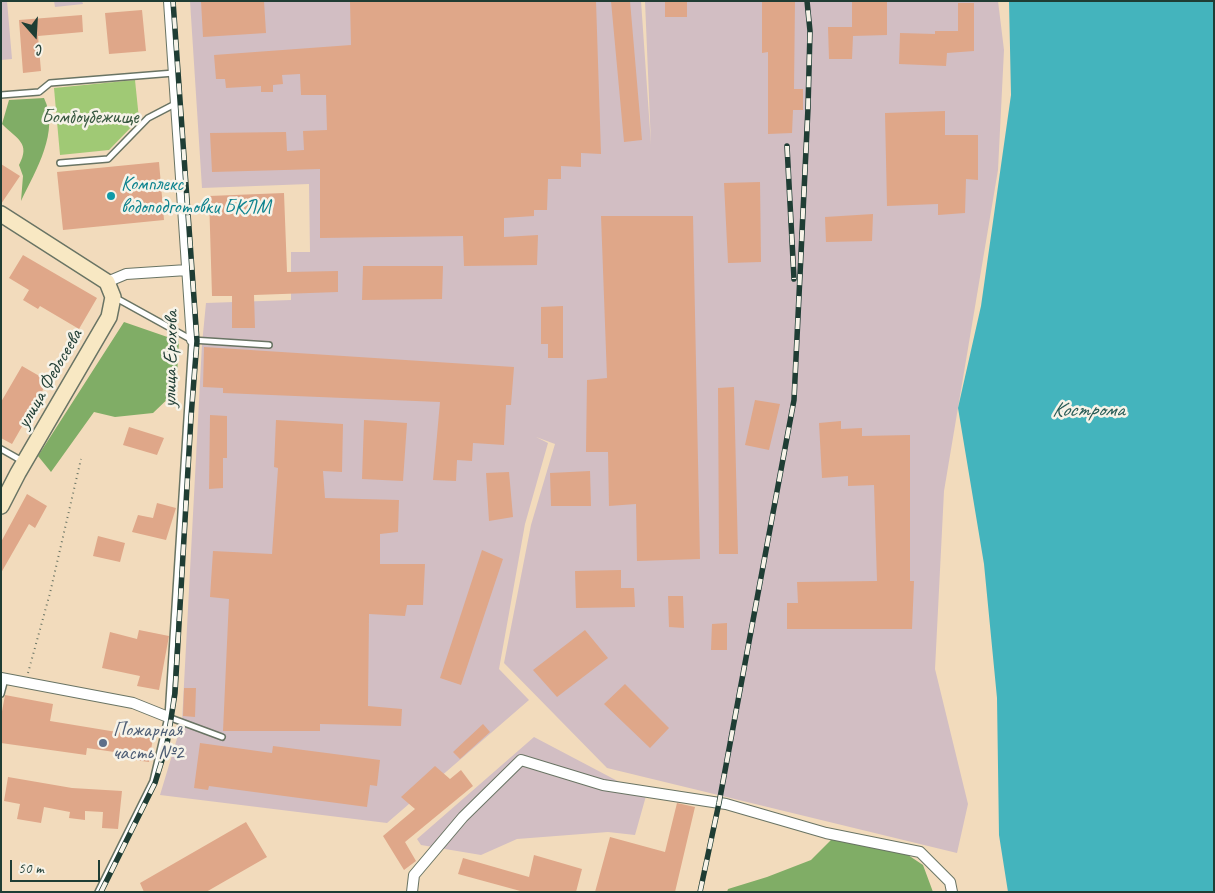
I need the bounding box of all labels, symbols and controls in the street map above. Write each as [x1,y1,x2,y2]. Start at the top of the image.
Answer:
north arrow [10,10,60,60]
text: С [34,40,46,59]
park label: Бомбоубежище [41,106,139,130]
place label: Комплекс водоподготовки БКЛМ [121,173,271,220]
marker: Комплекс водоподготовки БКЛМ [105,190,117,202]
street label: улица Ерохова [158,310,184,408]
street label: улица Федосеева [12,325,88,433]
water label: Кострома [1052,397,1124,423]
place label: Пожарная часть №2 [113,719,183,766]
marker: Пожарная часть №2 [97,737,109,749]
scale bar [12,850,102,882]
text: 50 m [18,859,44,878]

